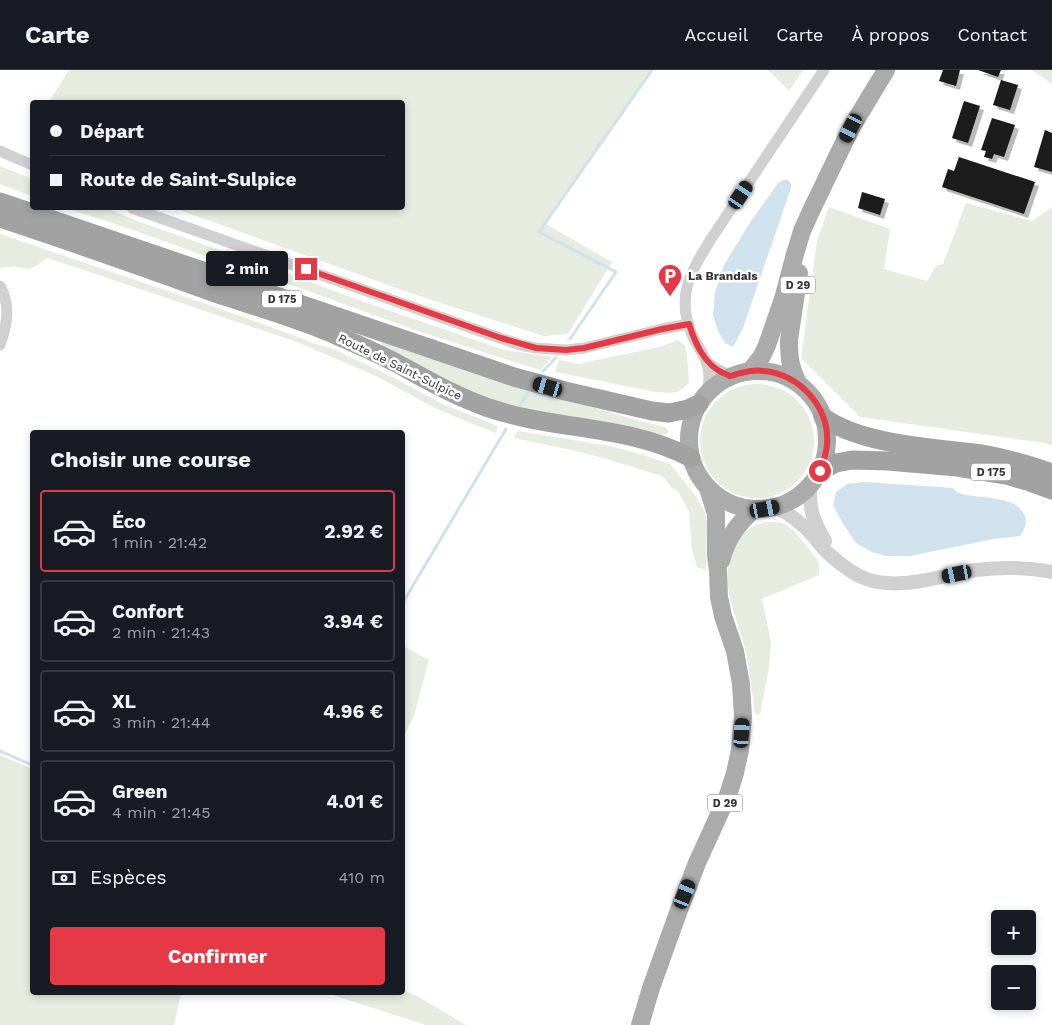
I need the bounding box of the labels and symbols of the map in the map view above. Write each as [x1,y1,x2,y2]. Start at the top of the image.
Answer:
car [837,111,864,145]
car [726,178,755,212]
callout: 2 min [206,252,288,286]
route end [295,258,317,280]
parking icon: La Brandais [657,263,683,297]
place label: La Brandais [688,269,758,283]
road number: D 29 [780,276,816,294]
road number: D 175 [262,290,302,308]
street label: Route de Saint-Sulpice [336,331,464,403]
car [531,376,564,398]
route start [809,460,831,482]
road number: D 175 [971,464,1011,481]
car [748,499,781,519]
car [940,564,973,584]
car [733,718,750,748]
road number: D 29 [708,794,742,811]
car [672,877,697,911]

